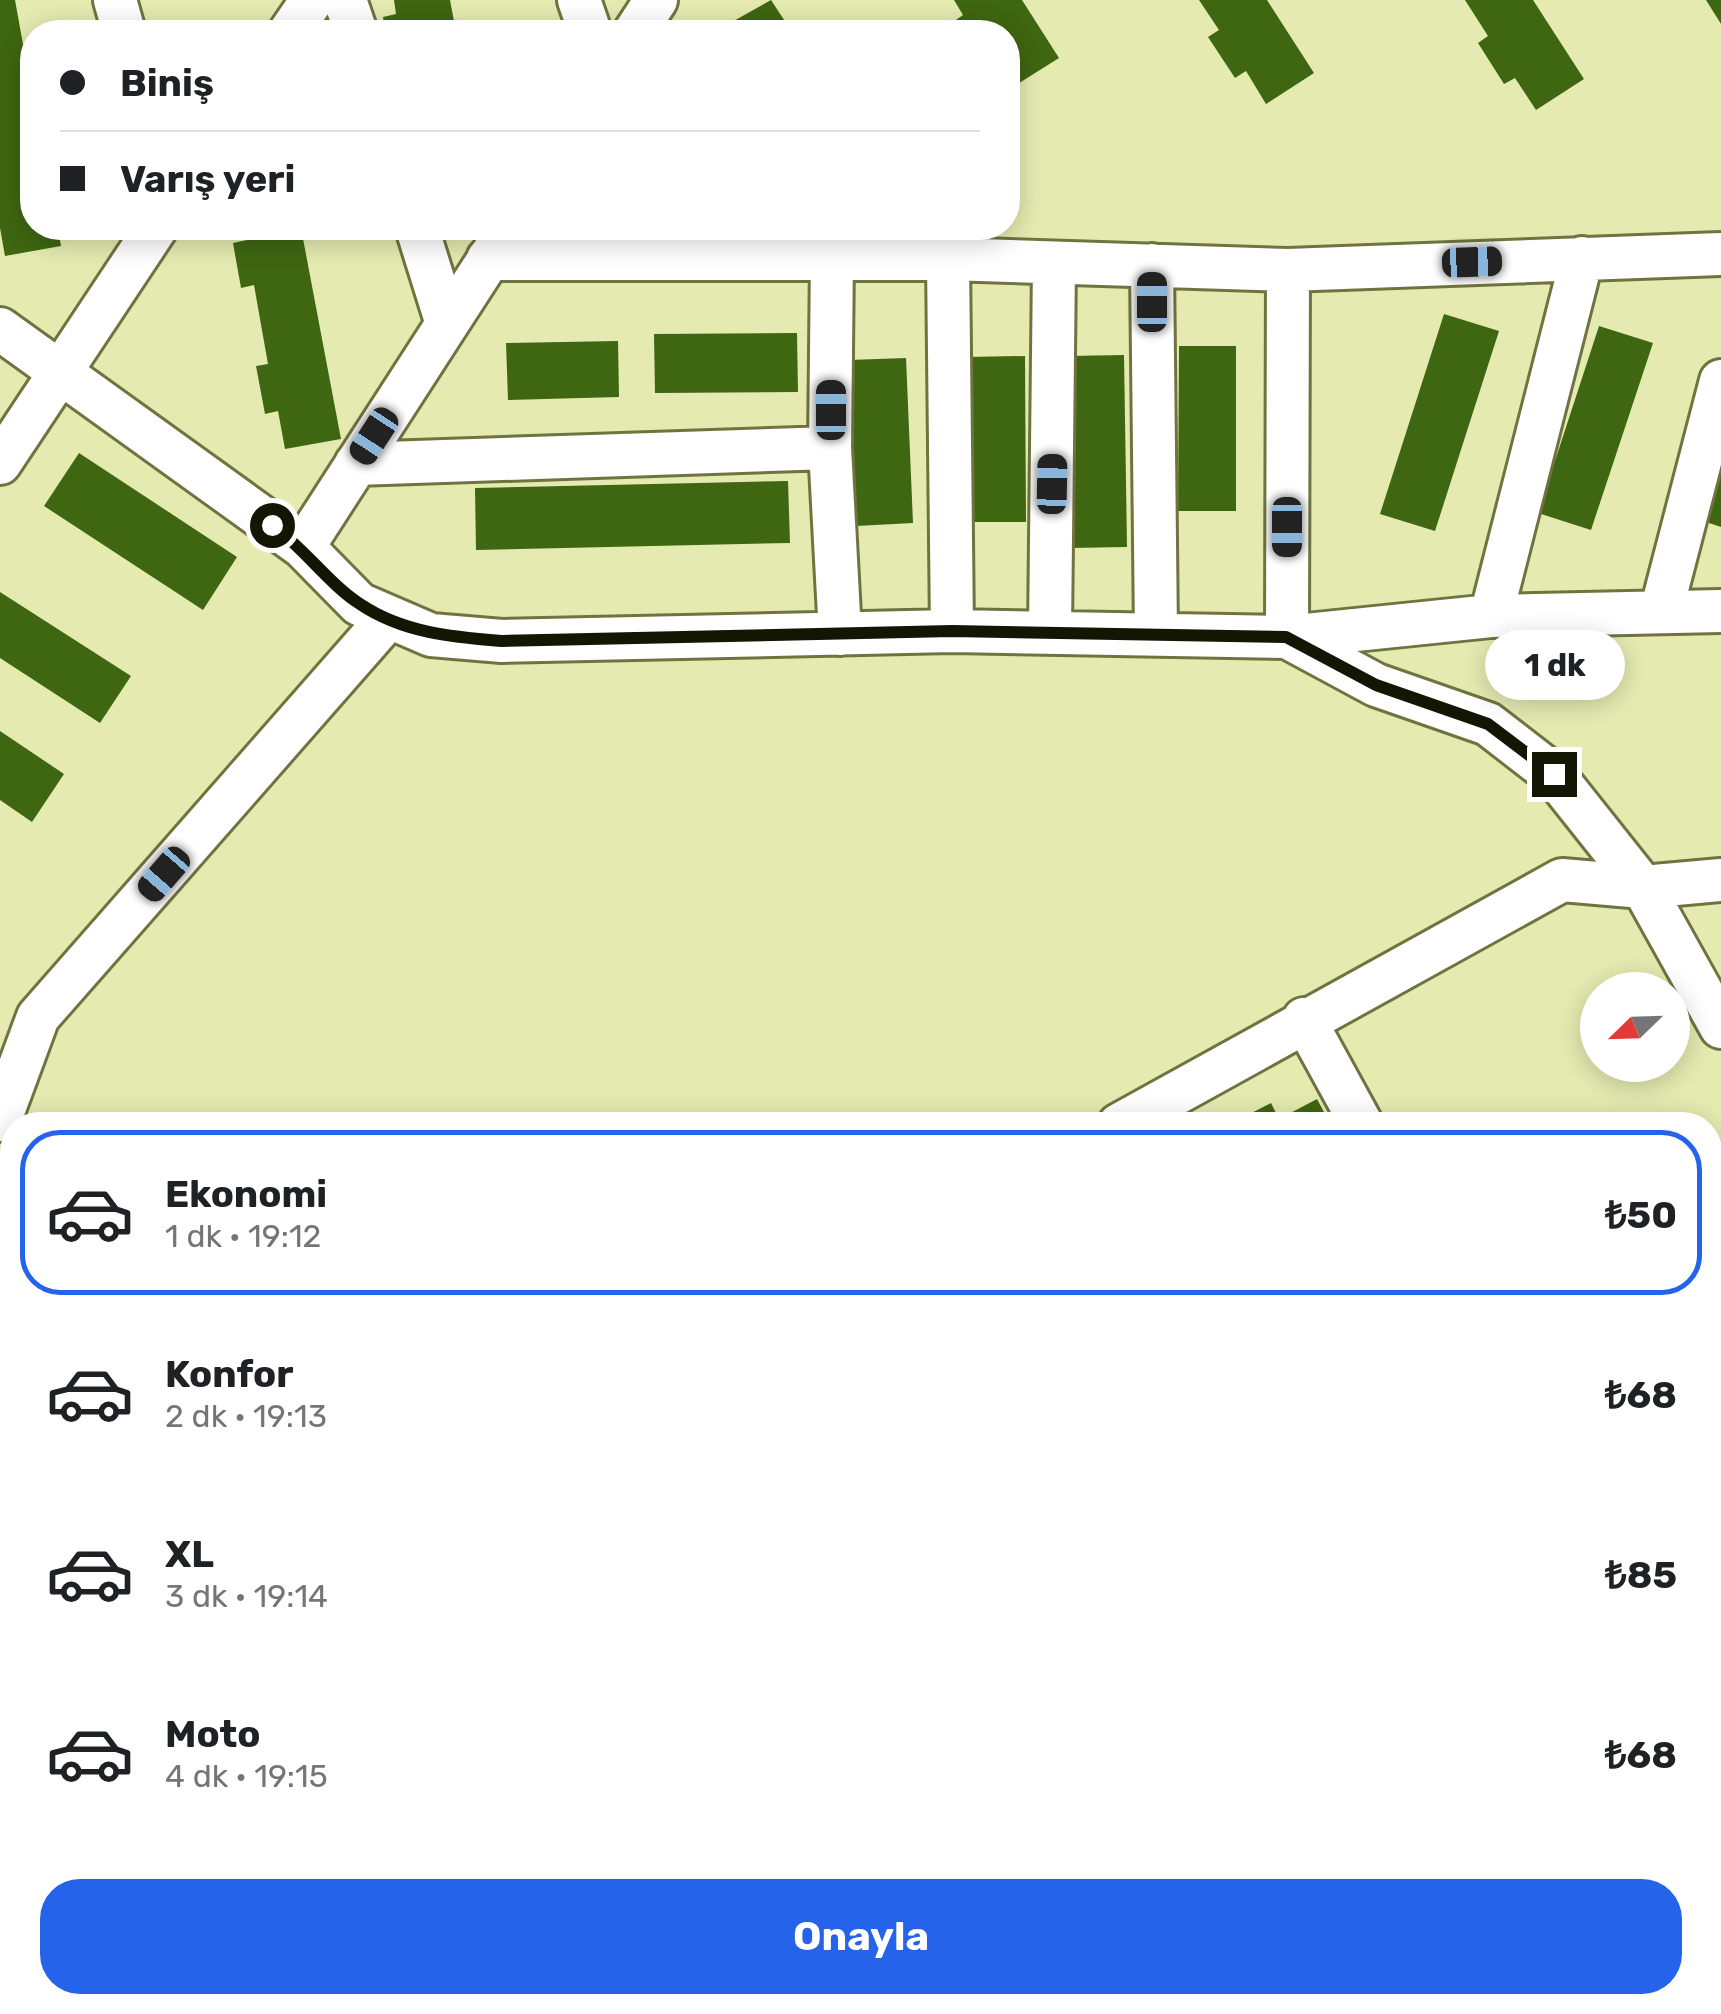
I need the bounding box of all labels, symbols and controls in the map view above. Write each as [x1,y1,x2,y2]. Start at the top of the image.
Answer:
text: Biniş [120,60,214,106]
text: Varış yeri [120,156,295,202]
car [1441,246,1503,278]
car [1137,272,1167,332]
car [816,380,846,440]
car [345,403,403,469]
car [1036,454,1068,514]
car [1272,497,1302,557]
route start [250,503,295,548]
callout: 1 dk [1484,629,1624,699]
text: 1 dk [1524,646,1586,684]
route end [1532,752,1577,797]
car [133,842,195,906]
north arrow [1580,972,1690,1082]
map controls [1580,972,1690,1082]
icon: car [45,1168,135,1258]
text: Ekonomi [165,1171,327,1217]
text: ₺50 [1605,1192,1677,1238]
text: 1 dk · 19:12 [165,1217,321,1255]
icon: car [45,1348,135,1438]
text: Konfor [165,1351,294,1397]
text: ₺68 [1605,1372,1677,1418]
text: 2 dk · 19:13 [165,1397,327,1435]
icon: car [45,1528,135,1618]
text: XL [165,1531,214,1577]
text: ₺85 [1605,1552,1677,1598]
text: 3 dk · 19:14 [165,1577,328,1615]
icon: car [45,1708,135,1798]
text: Moto [165,1711,261,1757]
text: ₺68 [1605,1732,1677,1778]
text: 4 dk · 19:15 [165,1757,328,1795]
button: Onayla [40,1879,1682,1994]

